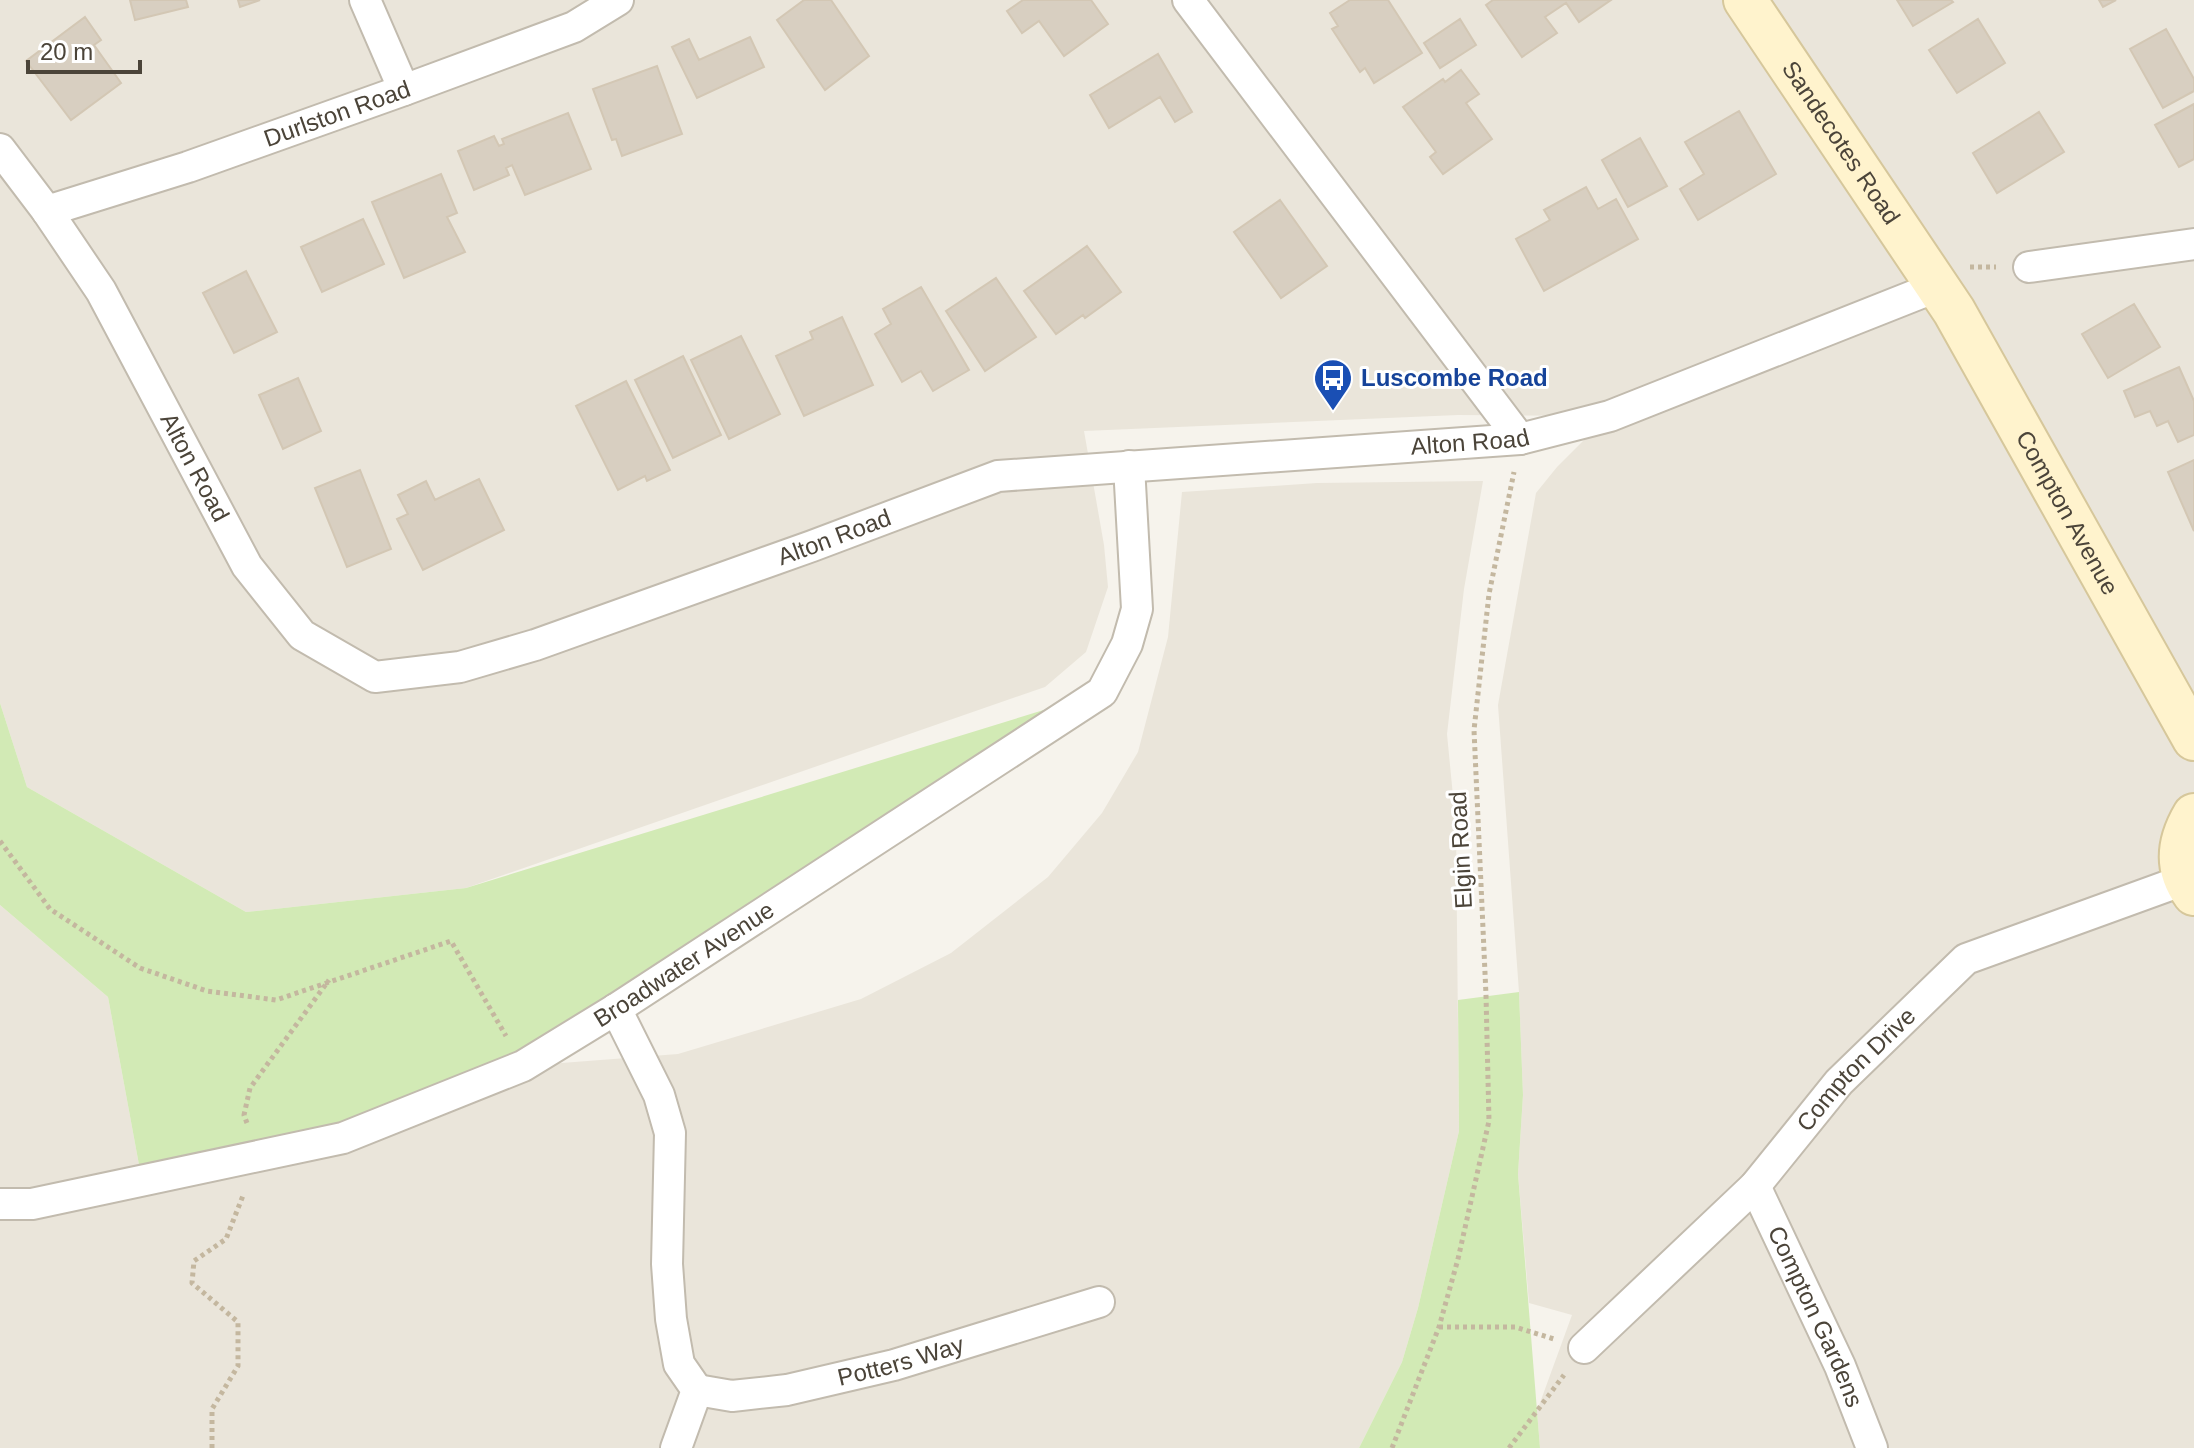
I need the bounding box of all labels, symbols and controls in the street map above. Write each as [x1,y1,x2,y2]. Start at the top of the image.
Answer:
scale bar [28,24,140,74]
text: 20 m [40,38,93,65]
street label: Sandecotes Road [1777,56,1906,229]
street label: Durlston Road [260,75,414,152]
bus stop icon: Luscombe Road [1312,357,1354,412]
place label: Luscombe Road [1361,364,1548,391]
street label: Alton Road [155,408,235,526]
street label: Alton Road [1410,423,1532,460]
street label: Compton Avenue [2011,426,2124,599]
street label: Alton Road [774,504,895,570]
street label: Elgin Road [1444,791,1477,909]
street label: Broadwater Avenue [589,896,779,1032]
street label: Compton Drive [1791,1002,1920,1136]
street label: Compton Gardens [1763,1222,1869,1411]
street label: Potters Way [835,1330,967,1391]

